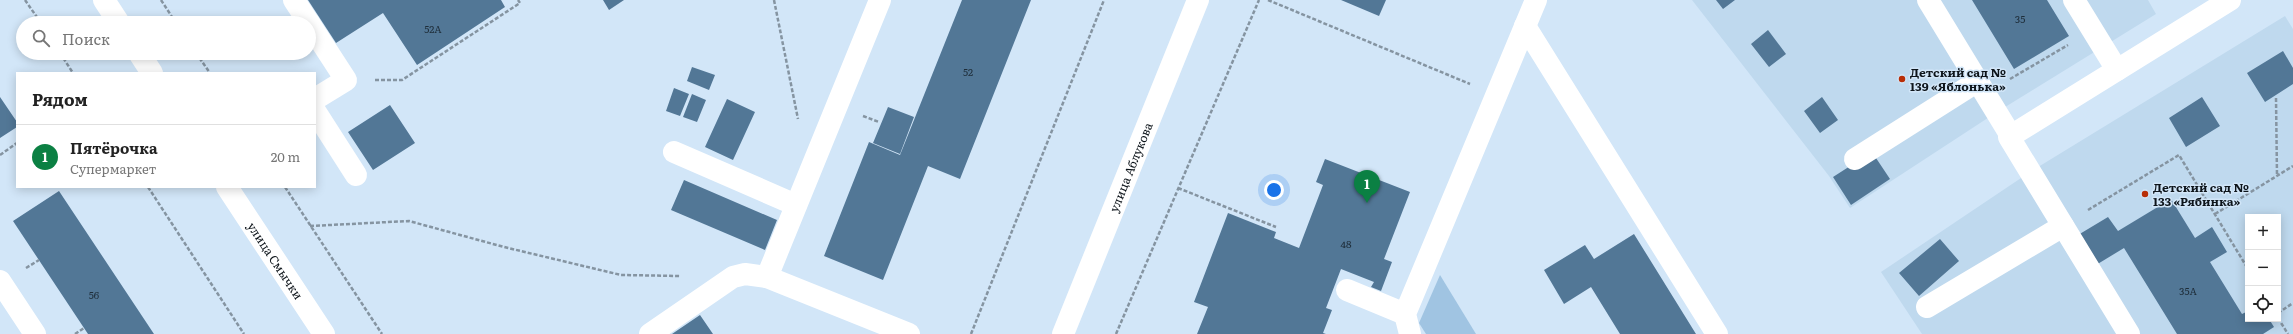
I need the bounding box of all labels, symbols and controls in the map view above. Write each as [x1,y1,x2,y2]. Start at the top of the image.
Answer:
house number: 35 [2015,11,2025,26]
search box [16,16,316,60]
house number: 52А [424,21,442,36]
icon: search [30,27,52,49]
text: Поиск [62,27,110,50]
place label: Детский сад № 139 «Яблонька» [1910,63,2007,95]
house number: 52 [963,64,973,79]
marker: Детский сад № 139 «Яблонька» [1897,74,1907,84]
text: Рядом [32,86,88,111]
street label: улица Аблукова [1104,119,1157,215]
text: Пятёрочка [70,136,158,159]
text: 1 [42,147,48,166]
text: 20 m [271,147,300,166]
text: Супермаркет [70,159,156,178]
pin: 1 [1354,170,1380,203]
place label: Детский сад № 133 «Рябинка» [2153,178,2250,210]
your location [1264,180,1284,200]
marker: Детский сад № 133 «Рябинка» [2140,189,2150,199]
map controls [2245,214,2281,322]
button: + [2245,214,2281,250]
street label: улица Смычки [243,218,308,303]
house number: 48 [1340,236,1352,251]
button: − [2245,250,2281,286]
house number: 35А [2179,283,2198,298]
button: locate [2245,286,2281,322]
house number: 56 [89,287,100,302]

